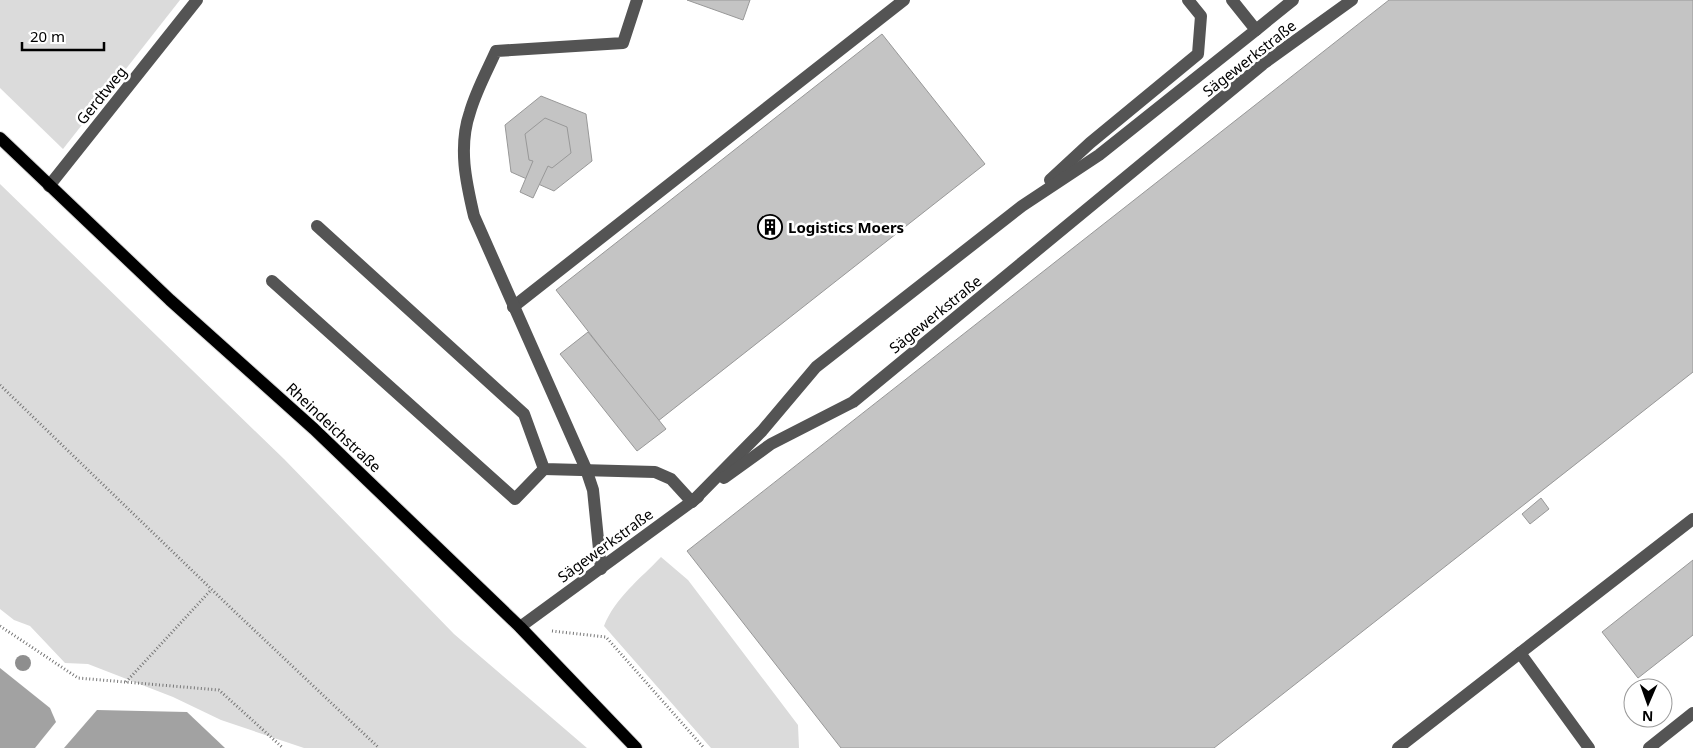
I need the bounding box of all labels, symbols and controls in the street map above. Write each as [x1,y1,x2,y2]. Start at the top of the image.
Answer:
street label: Sägewerkstraße [1198,15,1300,101]
scale bar [22,20,105,52]
text: 20 m [30,26,65,46]
street label: Gerdtweg [71,62,131,128]
building icon: Logistics Moers [757,214,783,240]
place label: Logistics Moers [788,217,904,237]
street label: Sägewerkstraße [885,271,985,357]
street label: Rheindeichstraße [282,378,386,476]
street label: Sägewerkstraße [553,504,657,586]
north arrow [1623,678,1673,728]
text: N [1642,707,1654,726]

